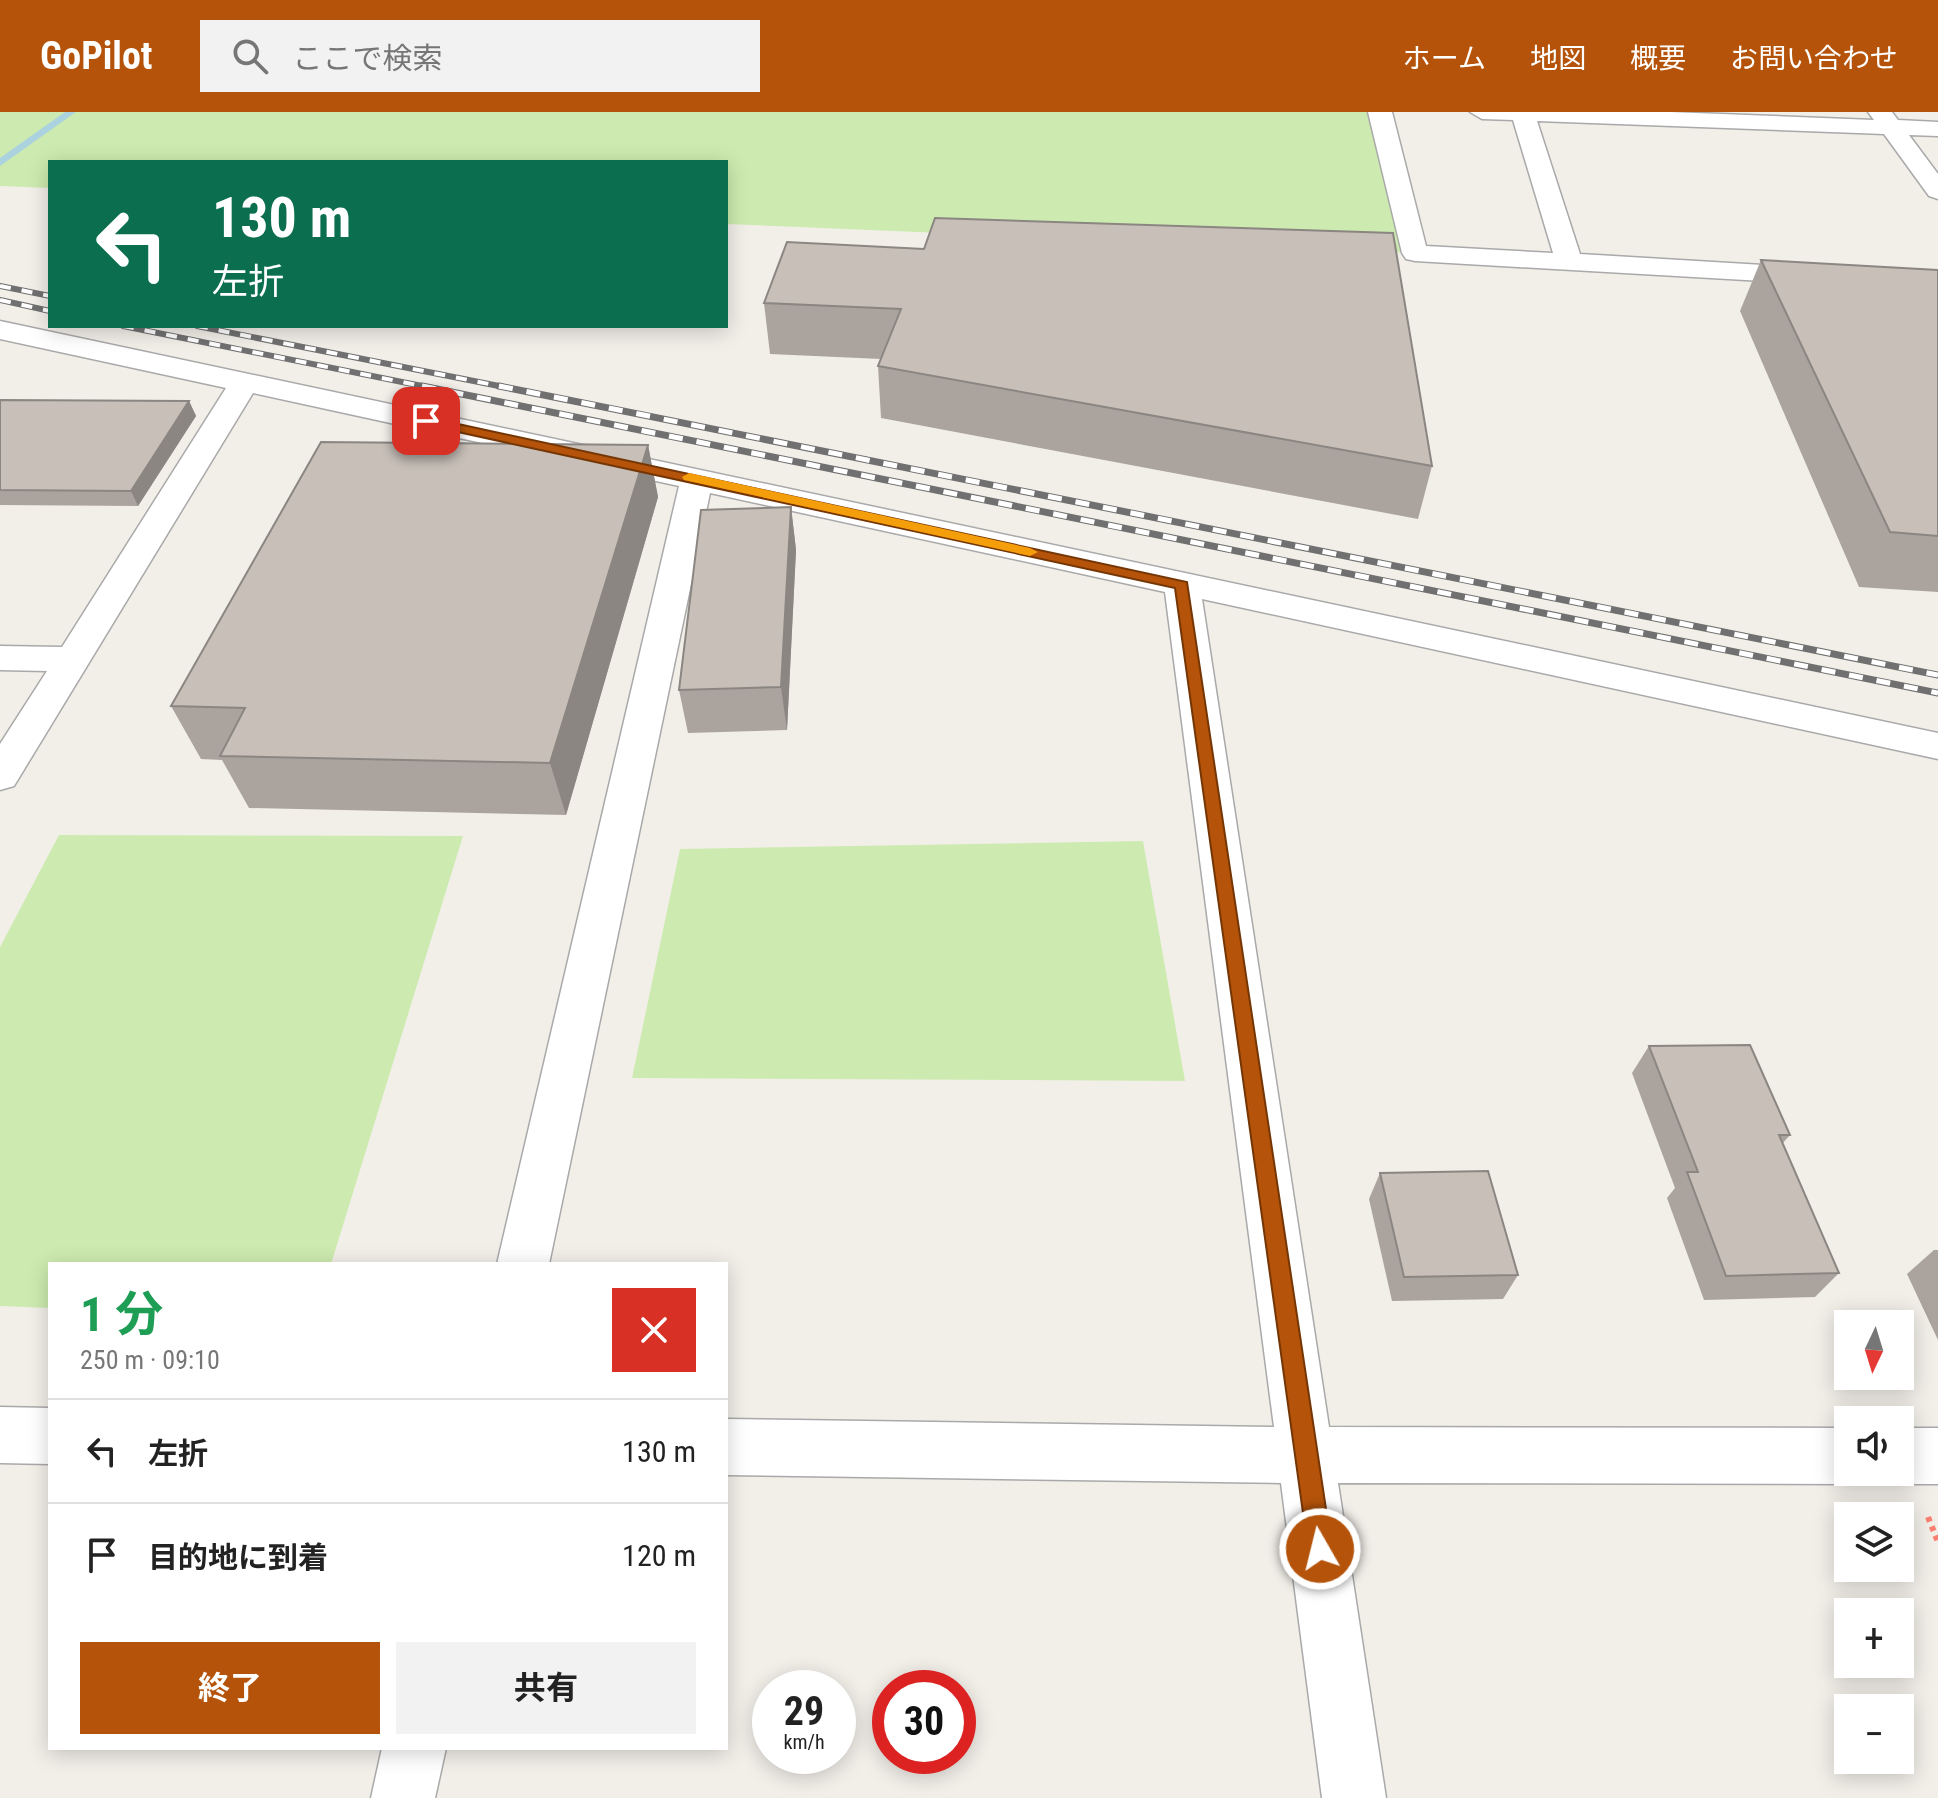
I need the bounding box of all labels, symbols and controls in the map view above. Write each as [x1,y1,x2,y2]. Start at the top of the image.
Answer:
search box [200,20,760,92]
text: GoPilot [40,34,152,78]
icon: search [228,34,272,78]
text: ここで検索 [292,41,442,76]
text: ホーム [1403,42,1486,75]
text: 地図 [1530,42,1586,75]
text: 概要 [1630,42,1686,75]
text: お問い合わせ [1730,42,1898,75]
text: 130 m [212,185,351,251]
icon: left [80,192,184,296]
text: 左折 [212,261,284,303]
pin [392,387,460,455]
icon: arrive [404,399,448,443]
text: 1 分 [80,1286,163,1343]
button: close [612,1288,696,1372]
north arrow [1834,1310,1914,1390]
map controls [1834,1310,1914,1774]
text: 250 m · 09:10 [80,1345,220,1375]
button: sound [1834,1406,1914,1486]
icon: left [80,1429,124,1473]
text: 130 m [622,1434,696,1469]
text: 左折 [148,1436,208,1471]
button: layers [1834,1502,1914,1582]
position arrow [1278,1507,1362,1591]
icon: arrive [80,1533,124,1577]
text: 120 m [622,1538,696,1573]
text: 目的地に到着 [148,1540,328,1575]
button: + [1834,1598,1914,1678]
button: 終了 [80,1642,380,1734]
button: 共有 [396,1642,696,1734]
speed limit sign: 30 [872,1670,976,1774]
text: 29 [784,1688,824,1735]
button: − [1834,1694,1914,1774]
text: km/h [783,1730,825,1754]

